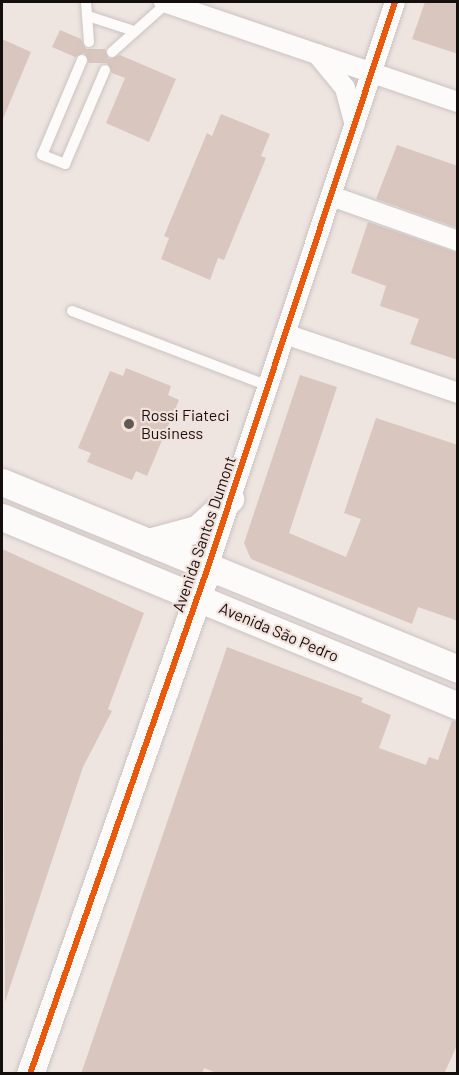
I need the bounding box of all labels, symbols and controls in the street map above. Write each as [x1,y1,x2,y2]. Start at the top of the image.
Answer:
place label: Rossi Fiateci Business [141,405,230,443]
marker: Rossi Fiateci Business [122,417,136,431]
street label: Avenida Santos Dumont [168,453,240,615]
street label: Avenida São Pedro [216,598,342,666]

